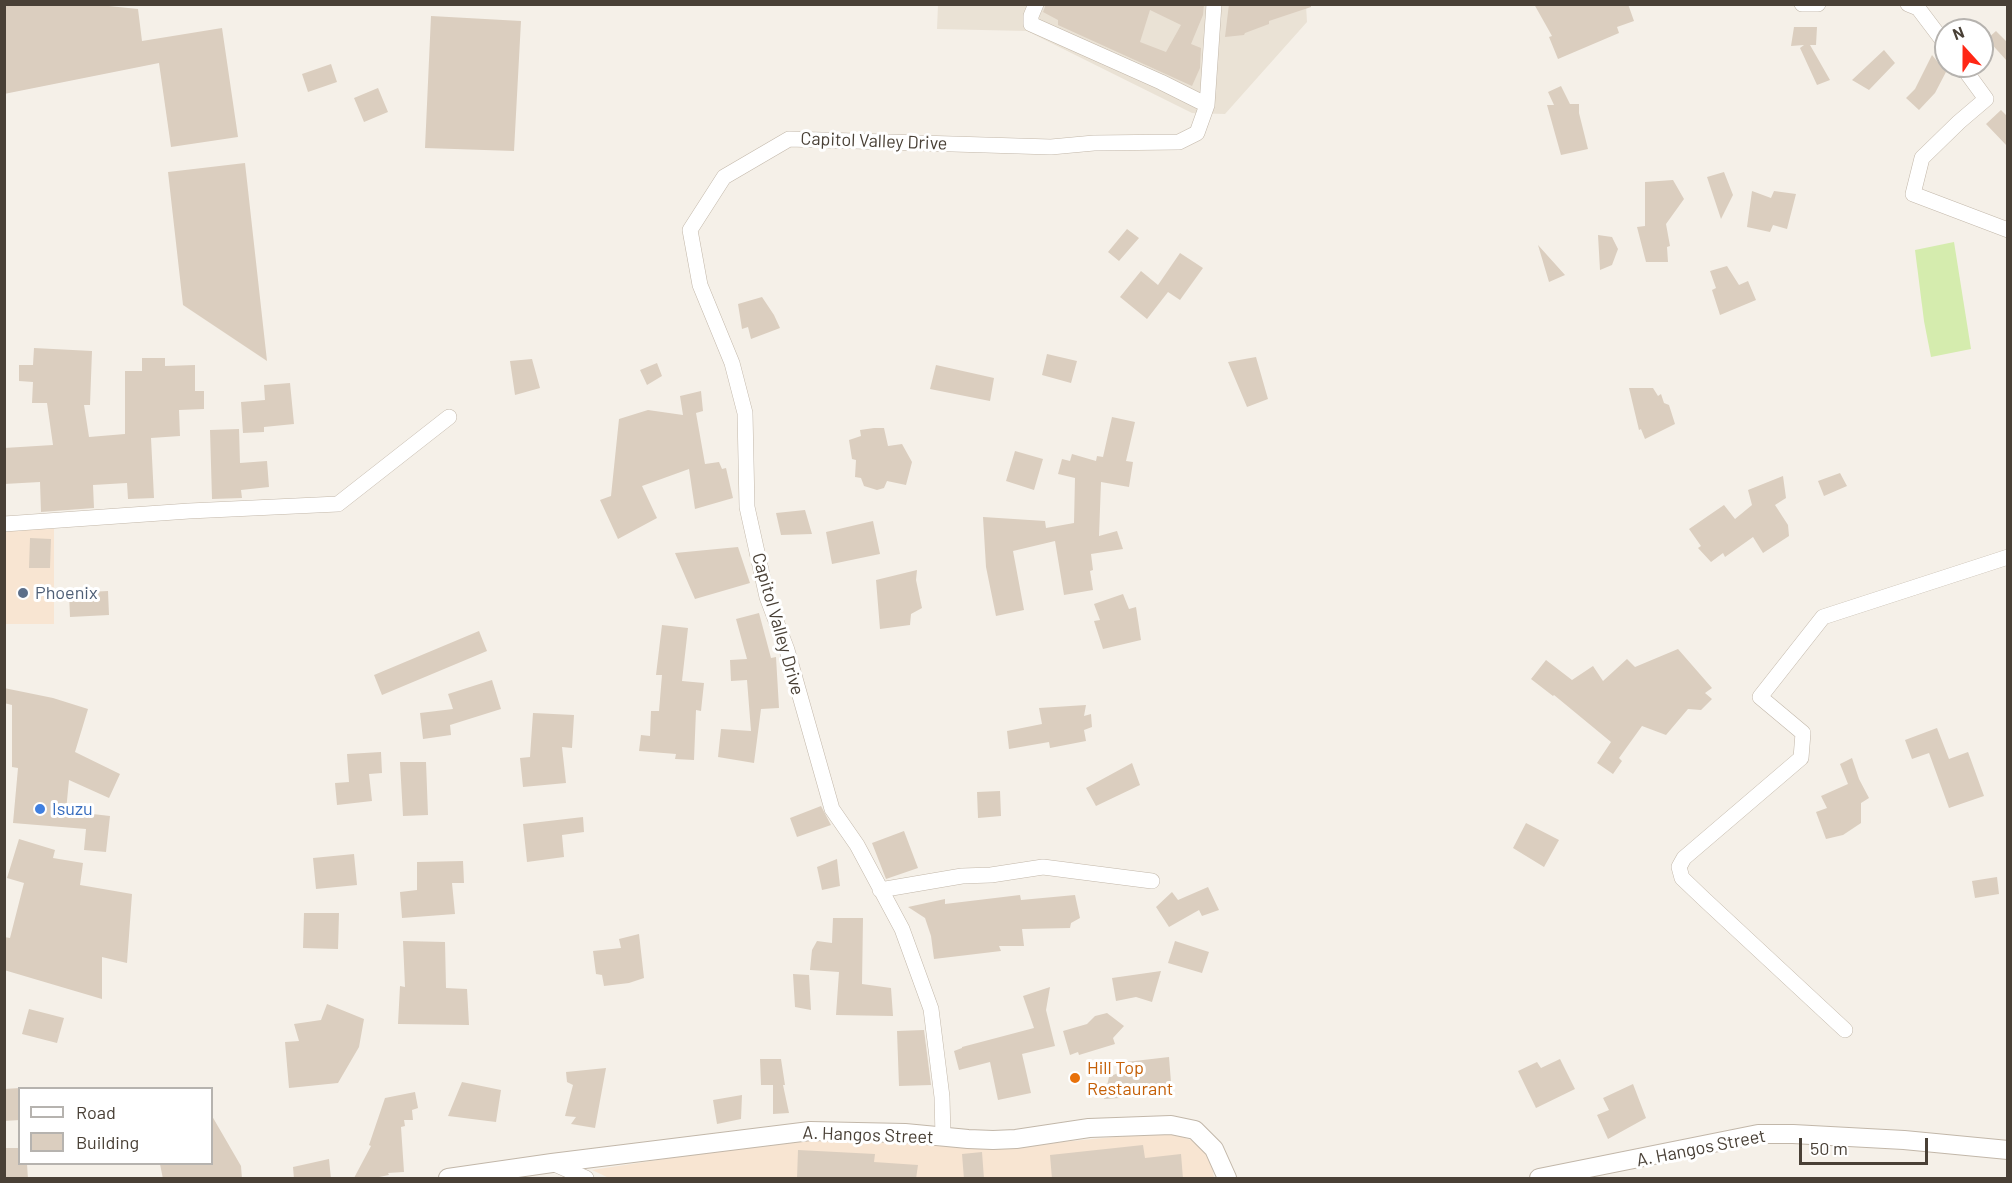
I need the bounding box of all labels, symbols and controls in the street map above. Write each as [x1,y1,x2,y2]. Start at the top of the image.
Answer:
north arrow [1934,18,1994,78]
text: N [1950,22,1966,43]
street label: Capitol Valley Drive [800,128,948,154]
street label: Capitol Valley Drive [747,550,809,698]
place label: Phoenix [35,582,98,604]
marker: Phoenix [16,586,30,600]
place label: Isuzu [52,798,93,820]
marker: Isuzu [33,802,47,816]
place label: Hill Top Restaurant [1087,1057,1173,1100]
marker: Hill Top Restaurant [1068,1071,1082,1085]
legend [18,1087,213,1165]
text: Road [76,1101,116,1123]
street label: A. Hangos Street [802,1122,934,1148]
street label: A. Hangos Street [1635,1125,1767,1171]
scale bar [1802,1126,1931,1164]
text: Building [76,1131,139,1153]
text: 50 m [1810,1137,1848,1159]

